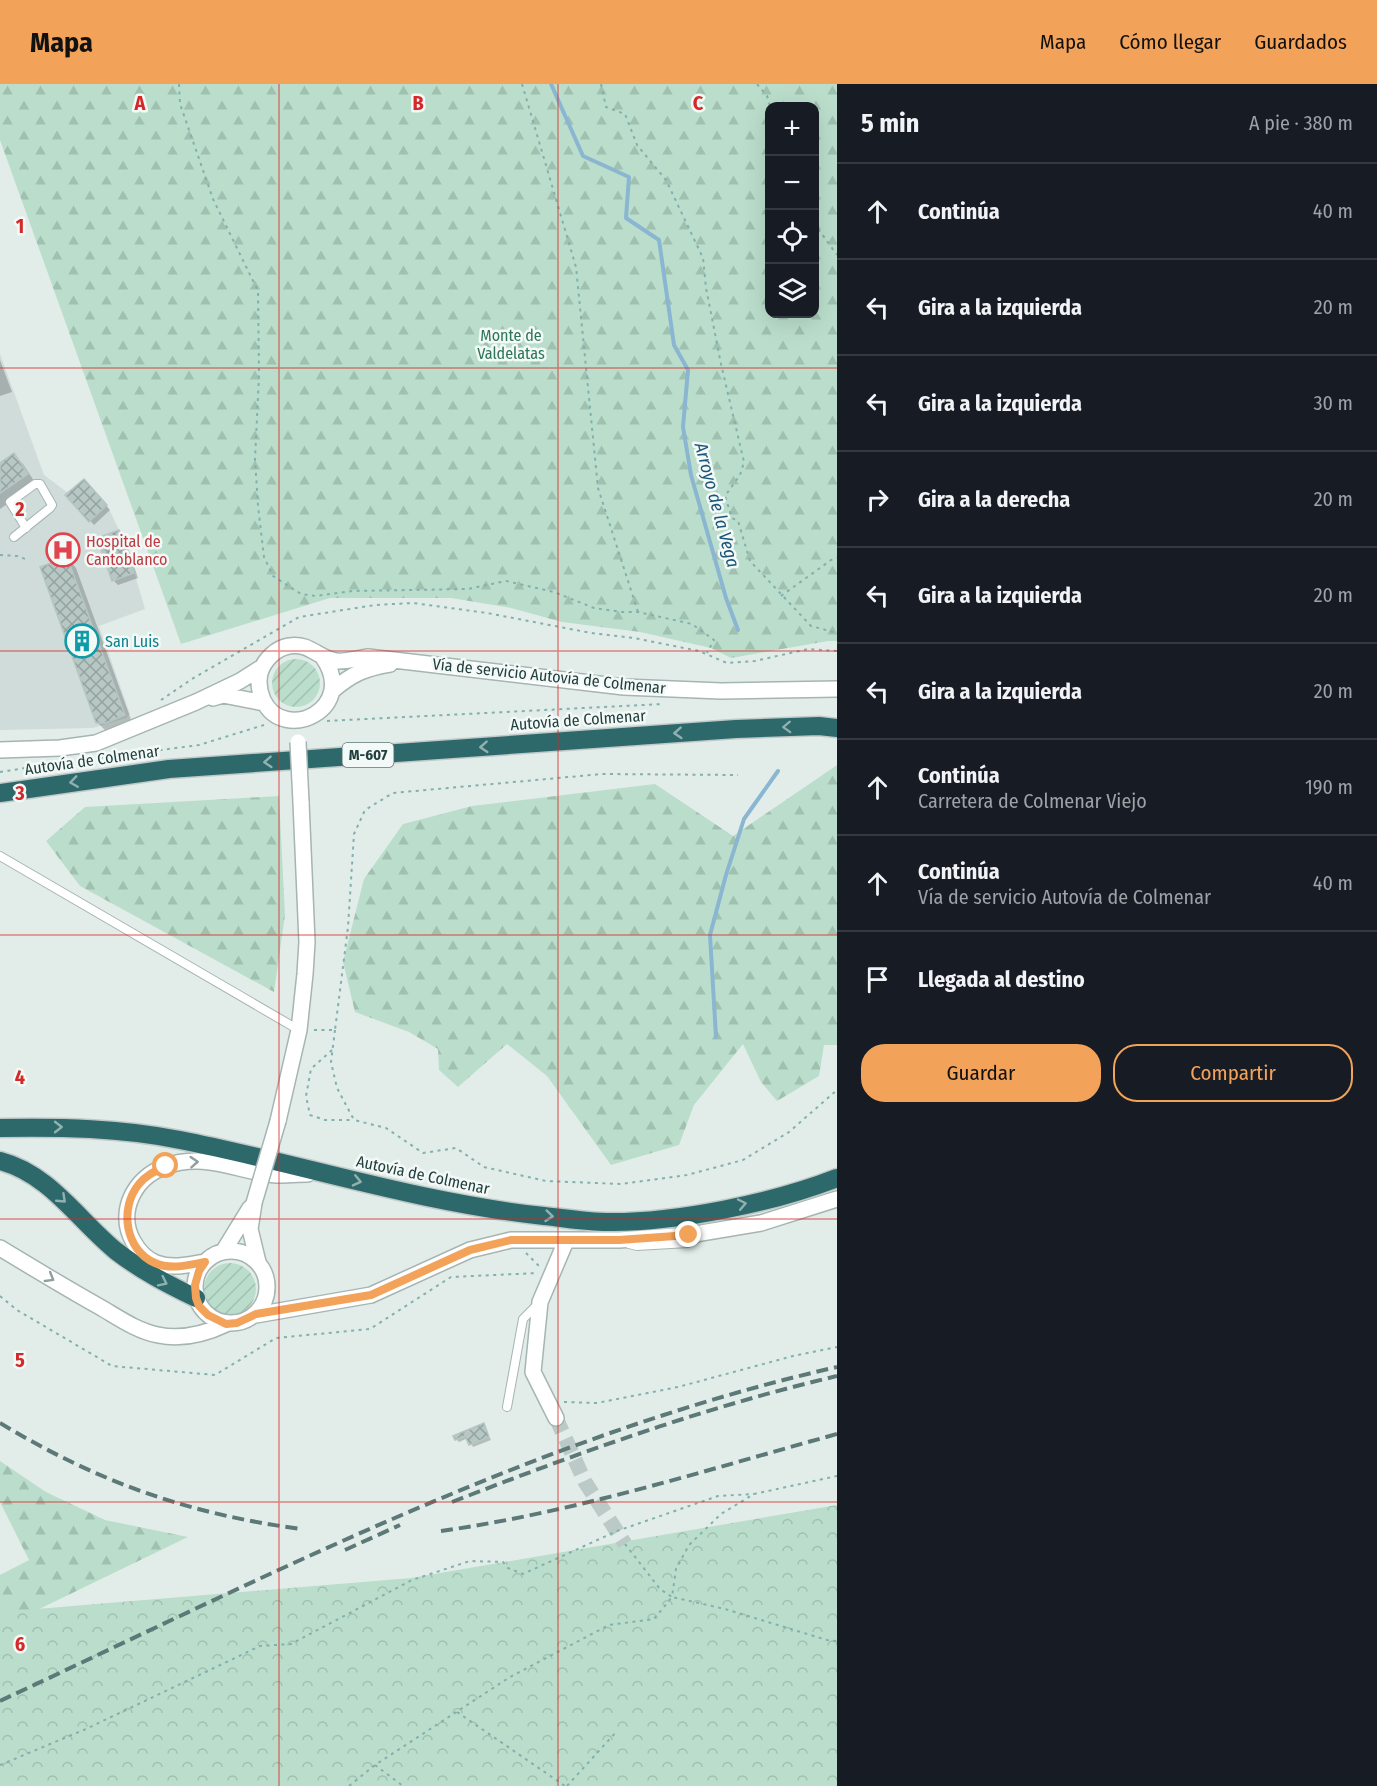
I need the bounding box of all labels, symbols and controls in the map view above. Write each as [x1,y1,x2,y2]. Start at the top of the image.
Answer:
text: Mapa [30,26,93,59]
text: Mapa [1040,29,1086,55]
text: Cómo llegar [1119,29,1221,55]
text: Guardados [1254,29,1347,55]
text: A [134,91,147,115]
text: B [412,91,424,115]
text: C [693,91,704,115]
map controls [765,102,819,318]
button: + [765,102,819,156]
text: 5 min [861,108,919,139]
text: A pie · 380 m [1249,111,1353,135]
button: − [765,156,819,210]
icon: ahead [861,195,894,228]
text: Continúa [918,198,1000,225]
text: 40 m [1313,199,1353,223]
button: locate [765,210,819,264]
text: 1 [16,214,24,238]
button: layers [765,264,819,318]
icon: left [861,291,894,324]
text: Gira a la izquierda [918,294,1082,321]
text: 20 m [1314,295,1353,319]
park label: Monte de Valdelatas [477,326,545,363]
icon: left [861,387,894,420]
text: Gira a la izquierda [918,390,1082,417]
text: 30 m [1313,391,1353,415]
water label: Arroyo de la Vega [690,439,744,570]
icon: right [861,483,894,516]
text: Gira a la derecha [918,486,1070,513]
text: 20 m [1314,487,1353,511]
text: 2 [14,497,25,521]
hospital icon: Hospital de Cantoblanco [45,532,81,568]
place label: Hospital de Cantoblanco [86,532,168,569]
icon: left [861,579,894,612]
text: Gira a la izquierda [918,582,1082,609]
text: 20 m [1314,583,1353,607]
building icon: San Luis [64,623,100,659]
place label: San Luis [105,632,159,651]
street label: Vía de servicio Autovía de Colmenar [431,654,667,698]
icon: left [861,675,894,708]
text: Gira a la izquierda [918,678,1082,705]
text: 20 m [1314,679,1353,703]
street label: Autovía de Colmenar [510,706,647,734]
one-way arrow [782,721,791,734]
one-way arrow [674,726,683,739]
one-way arrow [479,740,488,753]
street label: Autovía de Colmenar [24,741,161,779]
road number: M-607 [342,743,394,767]
one-way arrow [264,755,273,768]
text: Continúa [918,762,1000,789]
icon: ahead [861,771,894,804]
one-way arrow [70,775,79,787]
text: 190 m [1305,775,1353,799]
text: 3 [14,781,25,805]
text: Carretera de Colmenar Viejo [918,789,1147,813]
text: Continúa [918,858,1000,885]
icon: ahead [861,867,894,900]
text: 40 m [1313,871,1353,895]
text: Vía de servicio Autovía de Colmenar [918,885,1211,909]
icon: arrive [861,963,894,996]
text: Llegada al destino [918,966,1085,993]
button: Guardar [861,1044,1101,1102]
button: Compartir [1113,1044,1353,1102]
text: 4 [15,1065,25,1089]
one-way arrow [54,1121,63,1133]
route start [152,1152,178,1178]
street label: Autovía de Colmenar [355,1152,492,1198]
one-way arrow [190,1156,199,1169]
one-way arrow [352,1174,362,1187]
one-way arrow [55,1192,65,1203]
one-way arrow [737,1198,747,1211]
one-way arrow [545,1209,554,1222]
route end [675,1221,701,1247]
one-way arrow [44,1271,54,1283]
one-way arrow [157,1275,168,1287]
text: 5 [15,1348,25,1372]
text: 6 [15,1632,25,1656]

